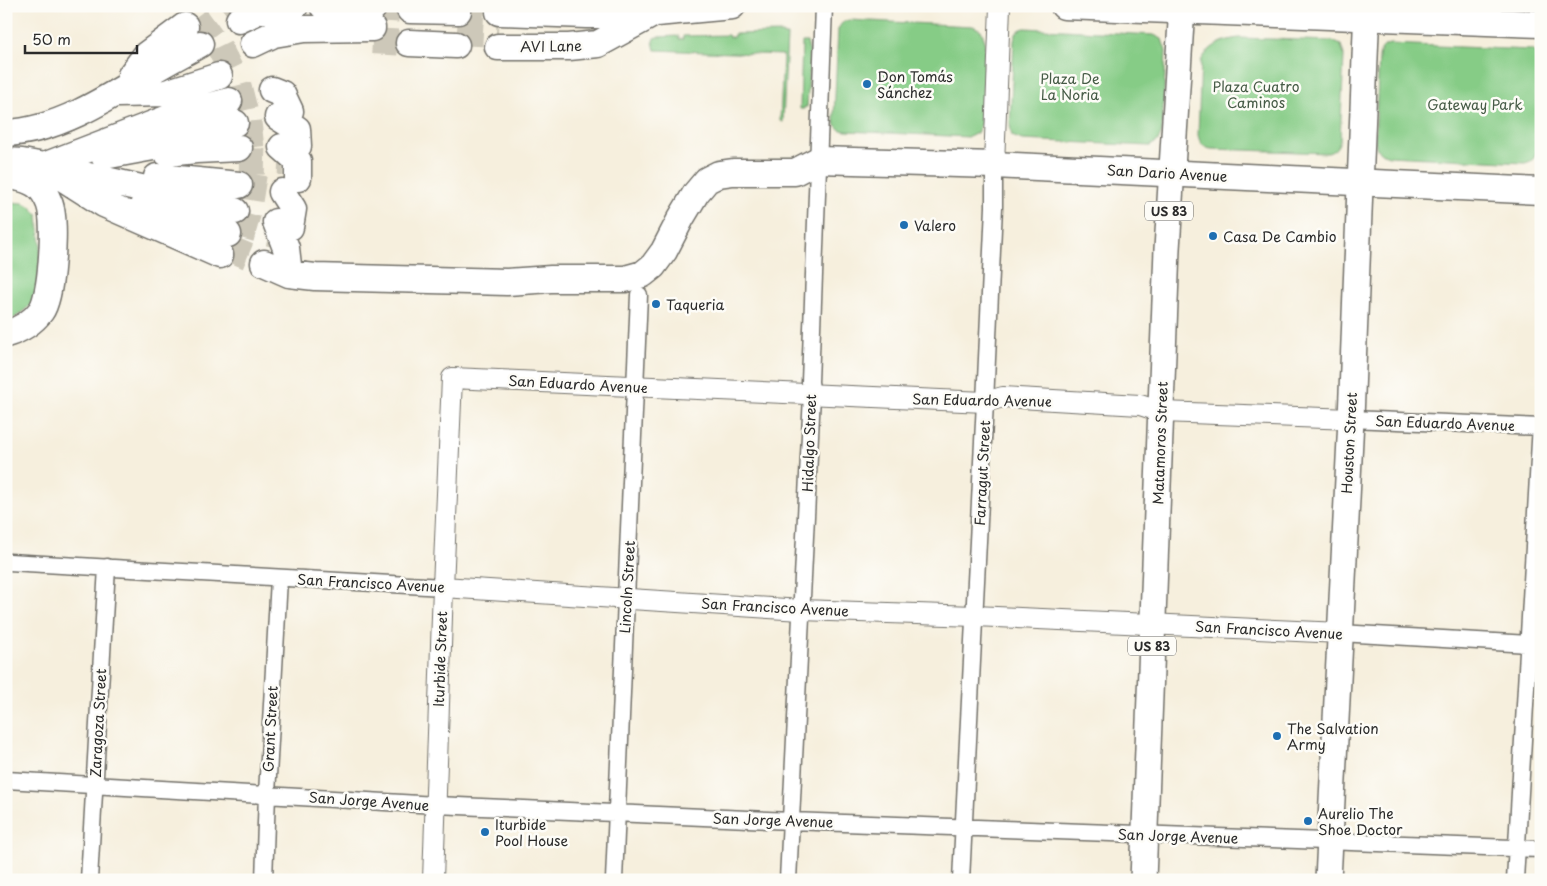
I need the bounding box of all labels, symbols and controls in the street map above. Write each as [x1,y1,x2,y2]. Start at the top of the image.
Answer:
scale bar [25,22,138,54]
text: 50 m [32,27,71,50]
street label: AVI Lane [520,35,582,57]
place label: Don Tomás Sánchez [877,66,953,103]
park label: Plaza De La Noria [1040,68,1100,105]
park label: Plaza Cuatro Caminos [1213,76,1300,113]
marker: Don Tomás Sánchez [861,78,873,90]
park label: Gateway Park [1427,94,1523,115]
street label: San Dario Avenue [1106,159,1228,187]
road number: US 83 [1145,202,1193,220]
place label: Valero [914,215,956,236]
marker: Valero [898,219,910,231]
place label: Casa De Cambio [1223,226,1337,247]
marker: Casa De Cambio [1207,230,1219,242]
place label: Taqueria [666,294,725,315]
marker: Taqueria [650,298,662,310]
street label: San Eduardo Avenue [508,370,648,398]
street label: Matamoros Street [1147,381,1173,505]
street label: San Eduardo Avenue [912,388,1052,412]
street label: Houston Street [1336,391,1362,494]
street label: Hidalgo Street [797,393,821,492]
street label: San Eduardo Avenue [1375,410,1515,436]
street label: Farragut Street [969,419,995,526]
street label: Lincoln Street [614,540,640,634]
street label: San Francisco Avenue [297,569,446,597]
street label: San Francisco Avenue [701,593,850,621]
street label: Iturbide Street [428,610,452,707]
street label: San Francisco Avenue [1195,616,1344,644]
road number: US 83 [1128,636,1176,656]
street label: Zaragoza Street [85,668,111,778]
street label: Grant Street [257,685,283,773]
place label: The Salvation Army [1287,718,1379,755]
marker: The Salvation Army [1271,730,1283,742]
street label: San Jorge Avenue [308,786,430,816]
place label: Aurelio The Shoe Doctor [1318,803,1403,840]
street label: San Jorge Avenue [712,807,834,833]
place label: Iturbide Pool House [495,814,568,851]
marker: Aurelio The Shoe Doctor [1302,815,1314,827]
street label: San Jorge Avenue [1117,823,1239,849]
marker: Iturbide Pool House [479,826,491,838]

